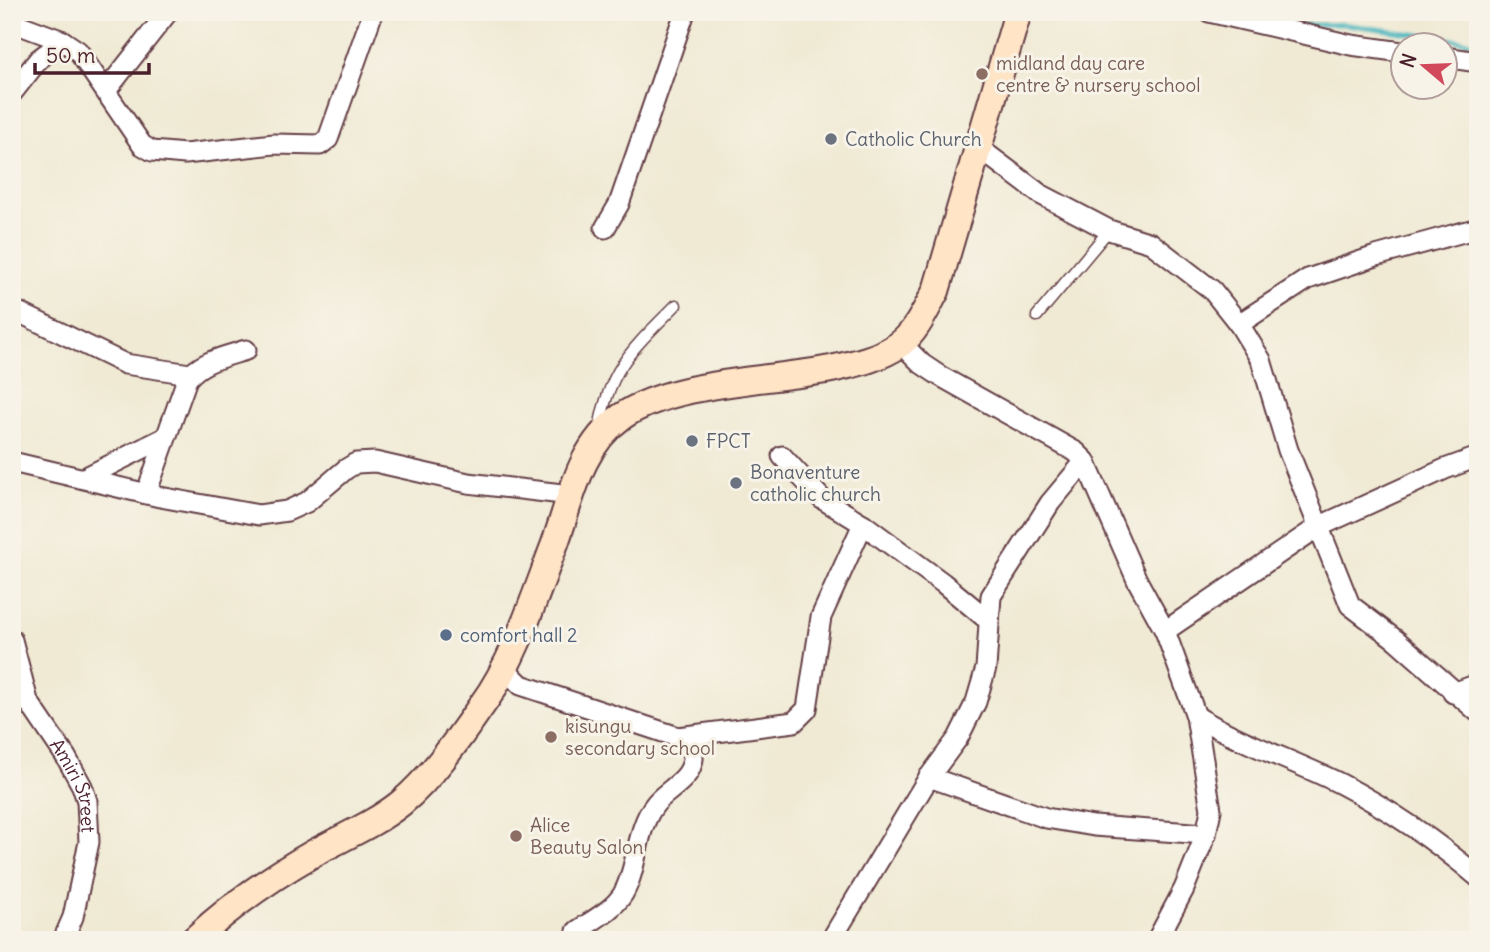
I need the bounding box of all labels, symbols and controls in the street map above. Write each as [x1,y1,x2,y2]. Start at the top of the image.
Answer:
scale bar [35,32,149,76]
north arrow [1388,32,1458,102]
text: 50 m [46,42,95,69]
text: N [1394,50,1421,71]
place label: midland day care centre & nursery school [996,51,1200,97]
marker: midland day care centre & nursery school [974,66,990,82]
place label: Catholic Church [845,127,982,151]
marker: Catholic Church [823,131,839,147]
place label: FPCT [706,429,751,453]
marker: FPCT [684,433,700,449]
place label: Bonaventure catholic church [750,460,881,506]
marker: Bonaventure catholic church [728,475,744,491]
place label: comfort hall 2 [460,623,577,647]
marker: comfort hall 2 [438,627,454,643]
place label: kisungu secondary school [565,714,715,760]
marker: kisungu secondary school [543,729,559,745]
street label: Amiri Street [45,734,101,833]
place label: Alice Beauty Salon [530,813,644,859]
marker: Alice Beauty Salon [508,828,524,844]

